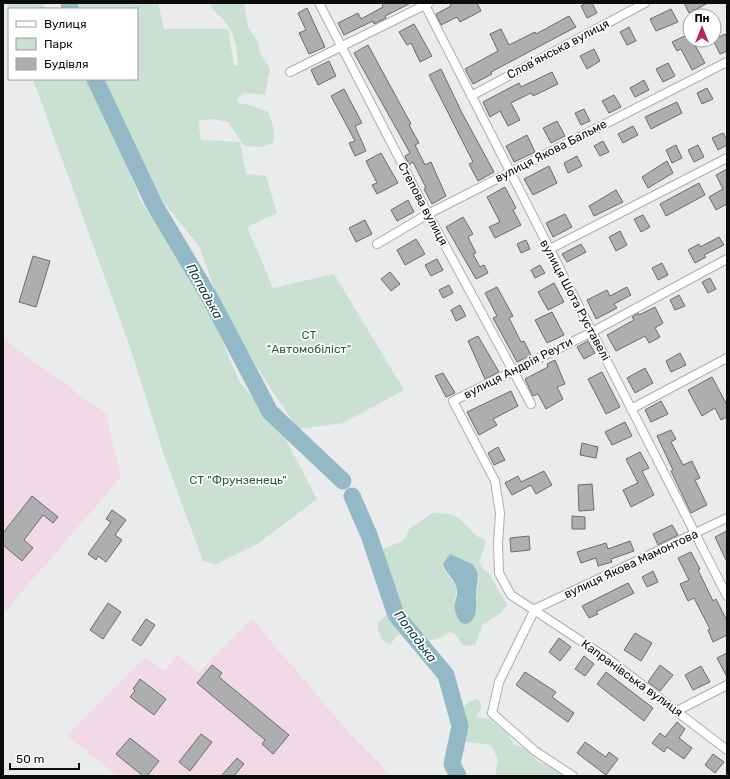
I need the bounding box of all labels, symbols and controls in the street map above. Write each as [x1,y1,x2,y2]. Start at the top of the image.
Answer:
legend [8,8,138,80]
north arrow [682,8,722,48]
text: Пн [694,12,710,25]
street label: Словʼянська вулиця [505,16,611,82]
text: Вулиця [44,17,86,31]
text: Парк [44,37,73,51]
text: Будівля [44,57,89,71]
street label: вулиця Якова Бальме [493,117,609,185]
street label: Степова вулиця [395,160,451,248]
street label: вулиця Шота Руставелі [537,237,613,363]
water label: Попадька [183,261,226,322]
park label: СТ "Автомобіліст" [267,328,351,356]
street label: вулиця Андрія Реути [461,334,575,402]
park label: СТ "Фрунзенець" [189,473,287,487]
street label: вулиця Якова Мамонтова [562,527,700,601]
water label: Попадька [391,608,440,665]
street label: Капранівська вулиця [579,637,685,719]
scale bar [10,745,79,771]
text: 50 m [16,752,44,766]

